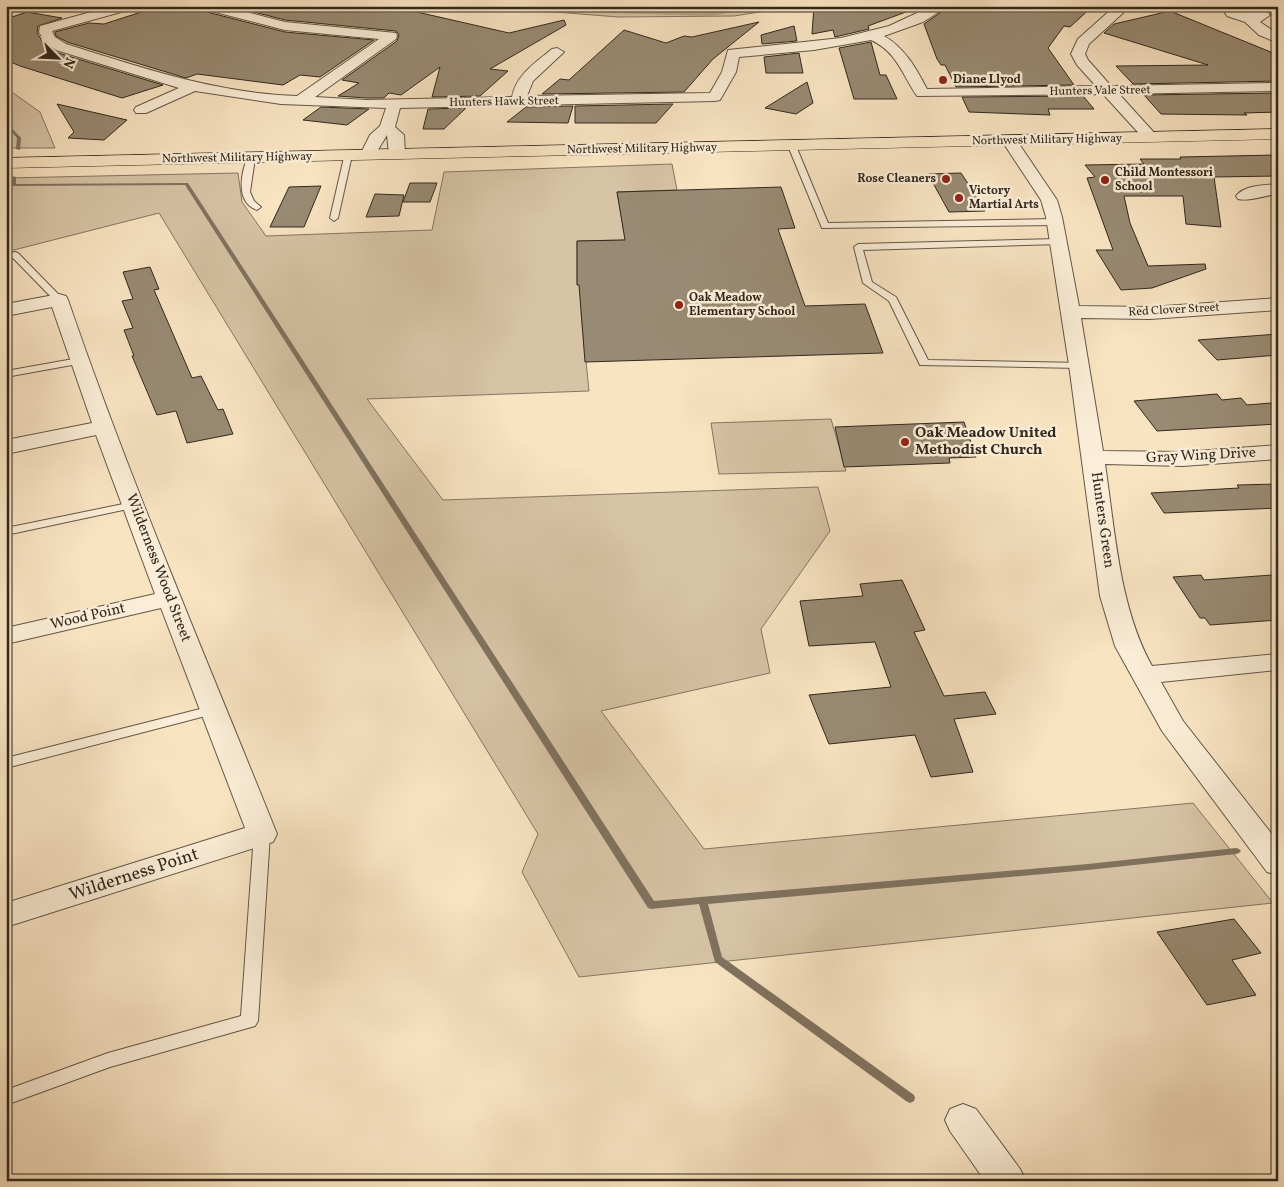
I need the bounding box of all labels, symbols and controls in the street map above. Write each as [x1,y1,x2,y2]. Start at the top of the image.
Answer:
north arrow [32,32,82,82]
text: N [58,54,79,71]
place label: Diane Llyod [953,72,1022,88]
marker: Diane Llyod [937,74,949,86]
street label: Hunters Vale Street [1049,82,1151,100]
street label: Hunters Hawk Street [449,93,559,111]
street label: Northwest Military Highway [972,131,1123,149]
street label: Northwest Military Highway [567,140,718,158]
street label: Northwest Military Highway [162,149,313,167]
place label: Child Montessori School [1115,165,1213,195]
place label: Rose Cleaners [857,171,936,187]
marker: Rose Cleaners [940,173,952,185]
marker: Child Montessori School [1099,174,1111,186]
place label: Victory Martial Arts [969,183,1039,213]
marker: Victory Martial Arts [953,192,965,204]
place label: Oak Meadow Elementary School [689,290,795,320]
marker: Oak Meadow Elementary School [673,299,685,311]
street label: Red Clover Street [1128,300,1220,320]
place label: Oak Meadow United Methodist Church [915,423,1056,461]
marker: Oak Meadow United Methodist Church [899,436,911,448]
street label: Gray Wing Drive [1146,443,1256,469]
street label: Hunters Green [1085,470,1119,570]
street label: Wilderness Wood Street [120,491,196,645]
street label: Wood Point [48,598,128,636]
street label: Wilderness Point [66,842,202,908]

